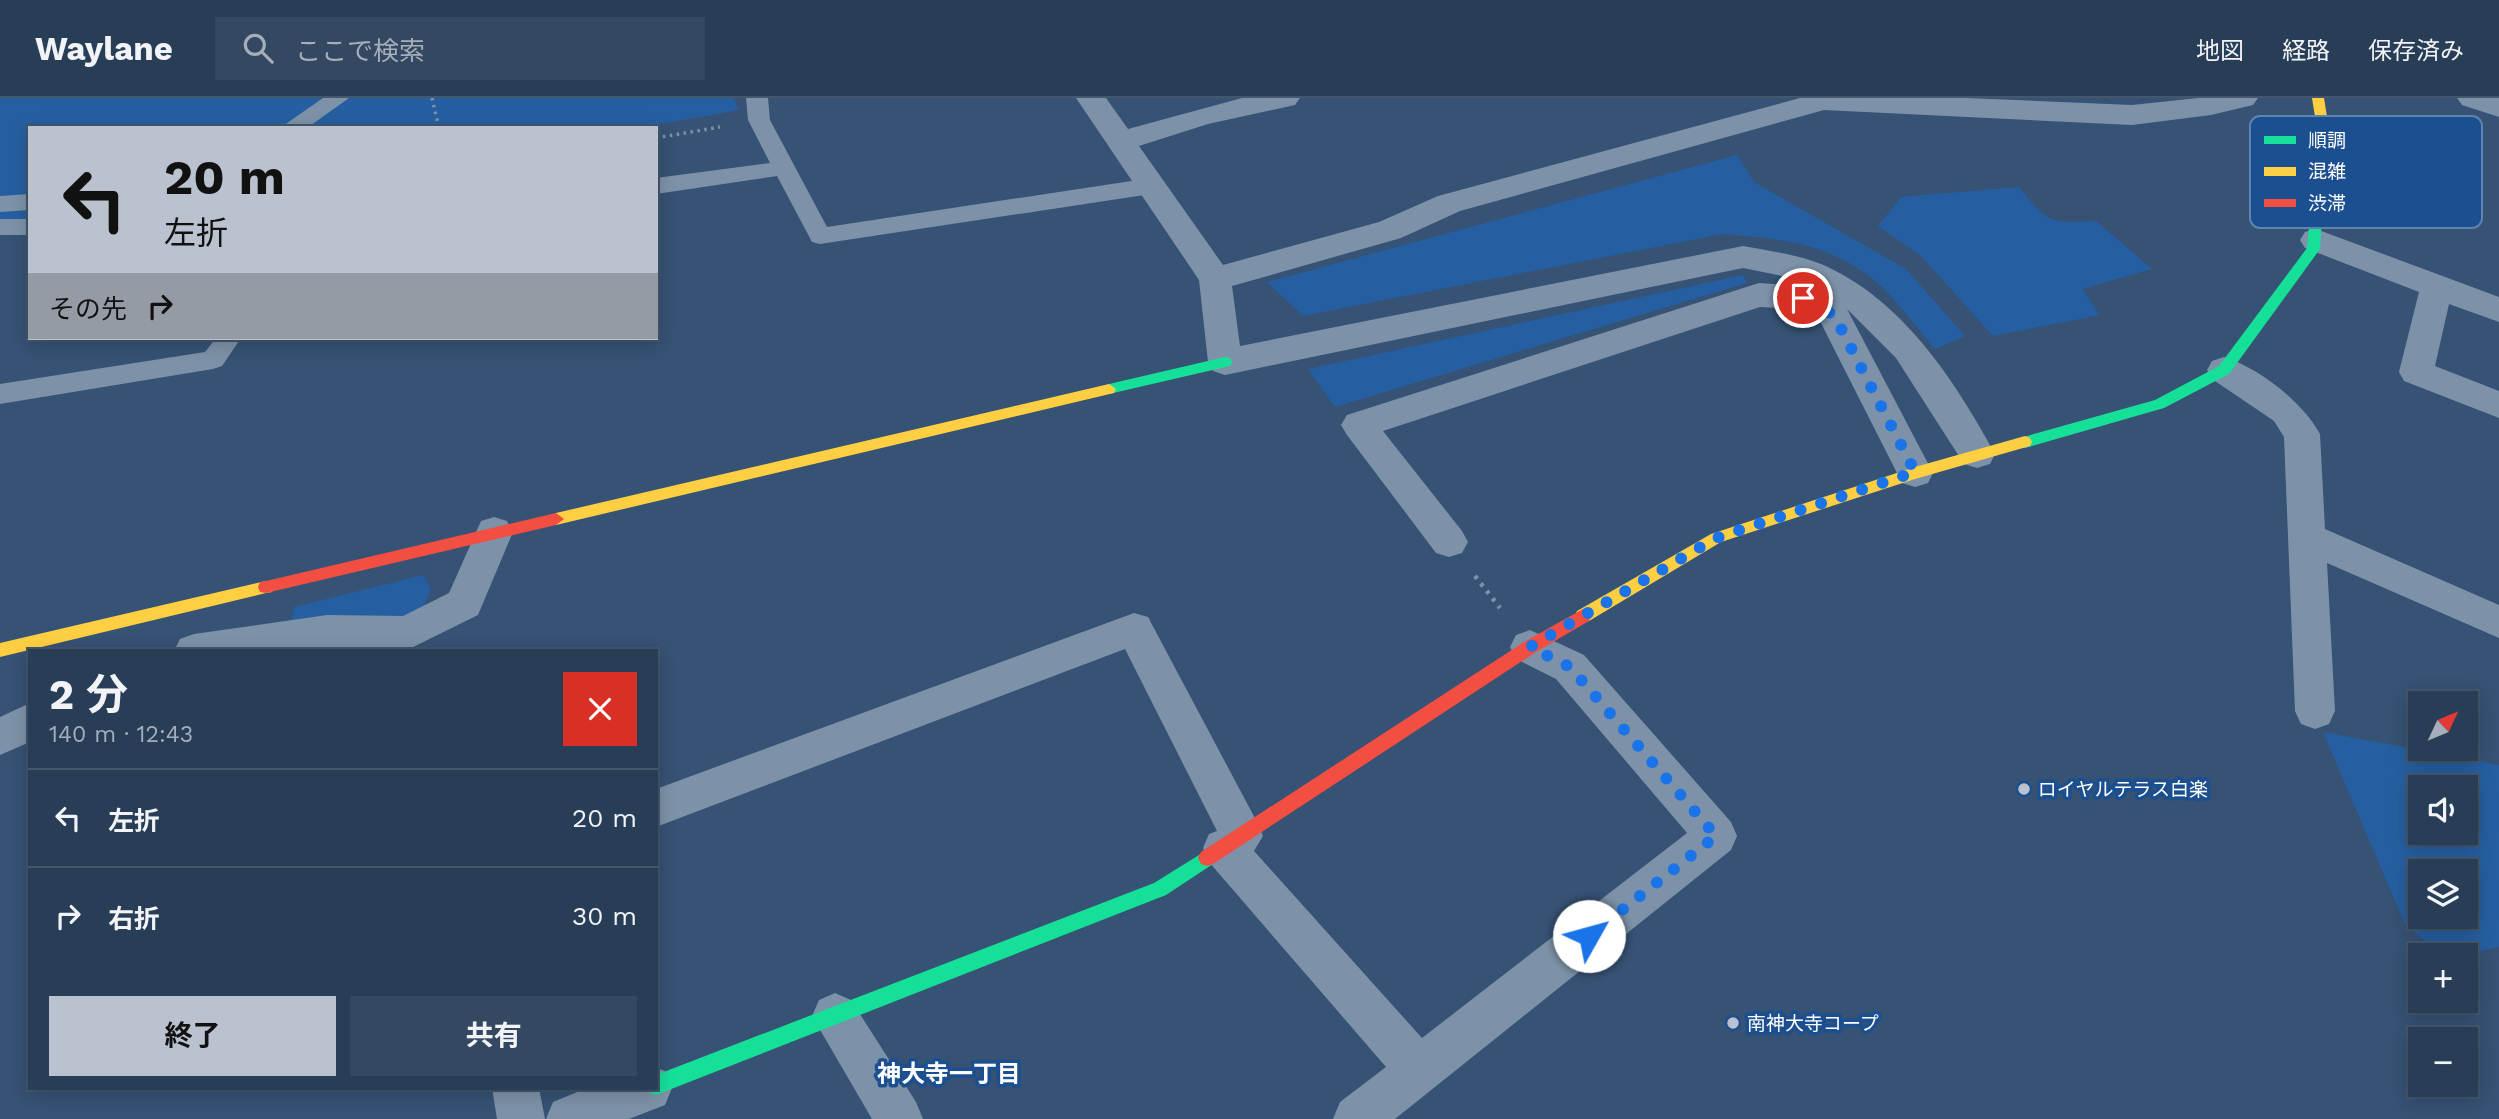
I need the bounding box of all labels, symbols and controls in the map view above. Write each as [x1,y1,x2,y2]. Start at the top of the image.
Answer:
search box [215,17,705,80]
text: Waylane [35,29,173,68]
icon: search [239,29,277,67]
text: ここで検索 [295,36,425,66]
text: 地図 [2196,37,2244,65]
text: 経路 [2282,37,2330,65]
text: 保存済み [2368,37,2464,65]
legend [2250,116,2482,228]
text: 順調 [2308,129,2346,152]
text: 20 m [164,148,285,206]
icon: left [49,154,140,245]
text: 混雑 [2308,160,2346,183]
text: 渋滞 [2308,192,2346,215]
text: 左折 [164,214,228,252]
pin [1773,268,1833,328]
icon: arrive [1784,279,1822,317]
icon: right [141,287,179,325]
text: その先 [49,294,127,324]
text: 2 分 [49,670,128,719]
button: close [563,672,637,746]
north arrow [2408,691,2478,761]
map controls [2408,691,2478,1097]
text: 140 m · 12:43 [49,721,193,748]
button: sound [2408,775,2478,845]
place label: ロイヤルテラス白楽 [2038,778,2208,801]
marker: ロイヤルテラス白楽 [2016,781,2032,797]
icon: left [49,799,87,837]
text: 20 m [572,803,637,833]
text: 左折 [108,806,160,836]
button: layers [2408,859,2478,929]
icon: right [49,897,87,935]
position arrow [1552,899,1626,973]
text: 30 m [572,901,637,931]
text: 右折 [108,904,160,934]
button: + [2408,943,2478,1013]
button: 終了 [49,996,336,1076]
button: 共有 [350,996,637,1076]
place label: 南神大寺コープ [1747,1012,1879,1035]
marker: 南神大寺コープ [1725,1015,1741,1031]
button: − [2408,1027,2478,1097]
district label: 神大寺一丁目 [877,1060,1021,1088]

